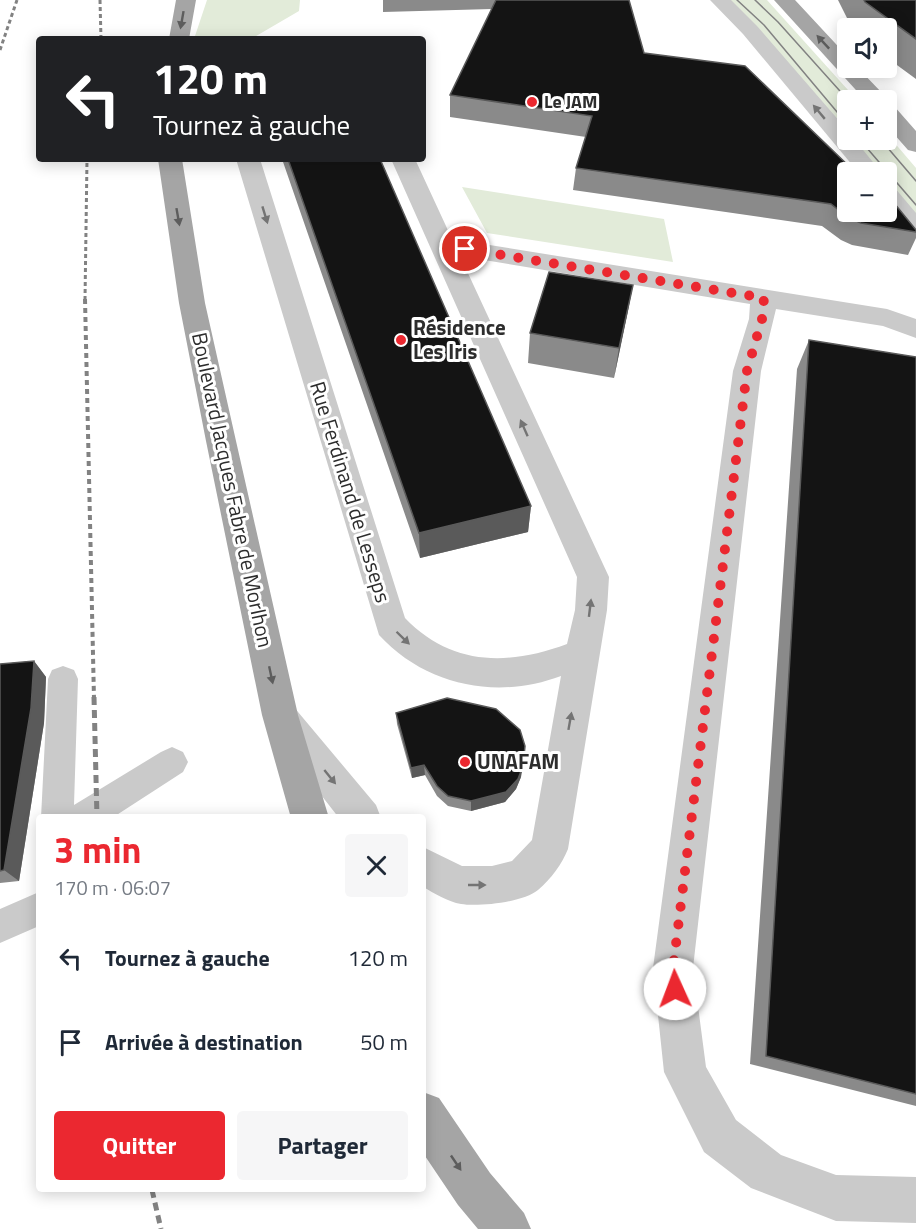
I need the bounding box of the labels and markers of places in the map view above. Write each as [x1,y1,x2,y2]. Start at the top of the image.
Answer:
place label: Le JAM [544,88,597,115]
marker: Le JAM [525,95,539,109]
pin [439,223,490,274]
place label: Résidence Les Iris [413,311,506,367]
marker: Résidence Les Iris [394,333,408,347]
place label: UNAFAM [477,745,559,777]
marker: UNAFAM [458,755,472,769]

